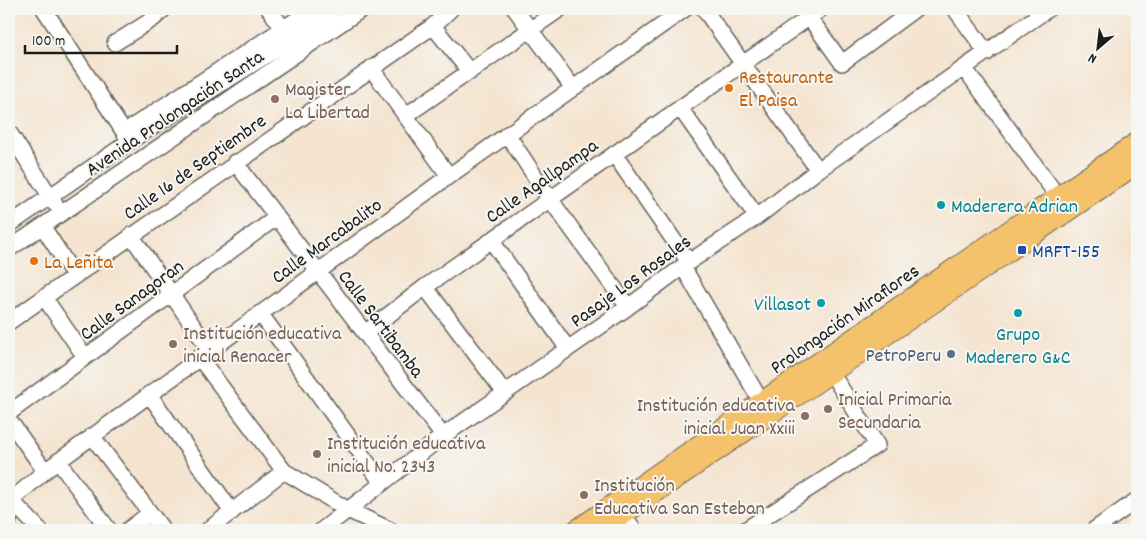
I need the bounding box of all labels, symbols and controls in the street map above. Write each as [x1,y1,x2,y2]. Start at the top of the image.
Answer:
scale bar [25,22,178,54]
north arrow [1074,22,1124,72]
text: 100 m [32,31,65,53]
street label: Avenida Prolongación Santa [81,44,271,185]
text: N [1085,47,1101,68]
place label: Restaurante El Paisa [739,65,834,116]
place label: Magister La Libertad [285,77,370,128]
marker: Restaurante El Paisa [723,82,735,94]
marker: Magister La Libertad [269,93,281,105]
street label: Calle 16 de Septiembre [118,108,273,228]
street label: Calle Agallpampa [481,133,605,232]
street label: Calle Marcabalito [267,193,389,292]
place label: Maderera Adrian [951,194,1078,222]
marker: Maderera Adrian [935,199,947,211]
street label: Pasaje Los Rosales [566,229,698,336]
place label: MRFT-155 [1032,239,1100,267]
marker: MRFT-155 [1016,244,1028,256]
place label: La Leñita [44,250,113,278]
street label: Calle Sanagoran [75,254,191,349]
marker: La Leñita [28,255,40,267]
street label: Prolongación Miraflores [765,258,926,383]
street label: Calle Sartibamba [330,265,430,385]
place label: Villasot [754,292,811,320]
marker: Villasot [815,297,827,309]
marker: Grupo Maderero G&C [1012,307,1024,319]
place label: Institución educativa inicial Renacer [183,321,342,372]
place label: Grupo Maderero G&C [965,322,1071,373]
marker: Institución educativa inicial Renacer [167,338,179,350]
place label: PetroPeru [866,343,941,371]
marker: PetroPeru [945,348,957,360]
place label: Inicial Primaria Secundaria [838,387,952,438]
place label: Institución educativa inicial Juan Xxiii [637,393,796,444]
marker: Inicial Primaria Secundaria [822,403,834,415]
marker: Institución educativa inicial Juan Xxiii [799,410,811,422]
place label: Institución educativa inicial No. 2343 [327,431,486,482]
marker: Institución educativa inicial No. 2343 [311,448,323,460]
place label: Institución Educativa San Esteban [594,473,765,524]
marker: Institución Educativa San Esteban [578,489,590,501]

